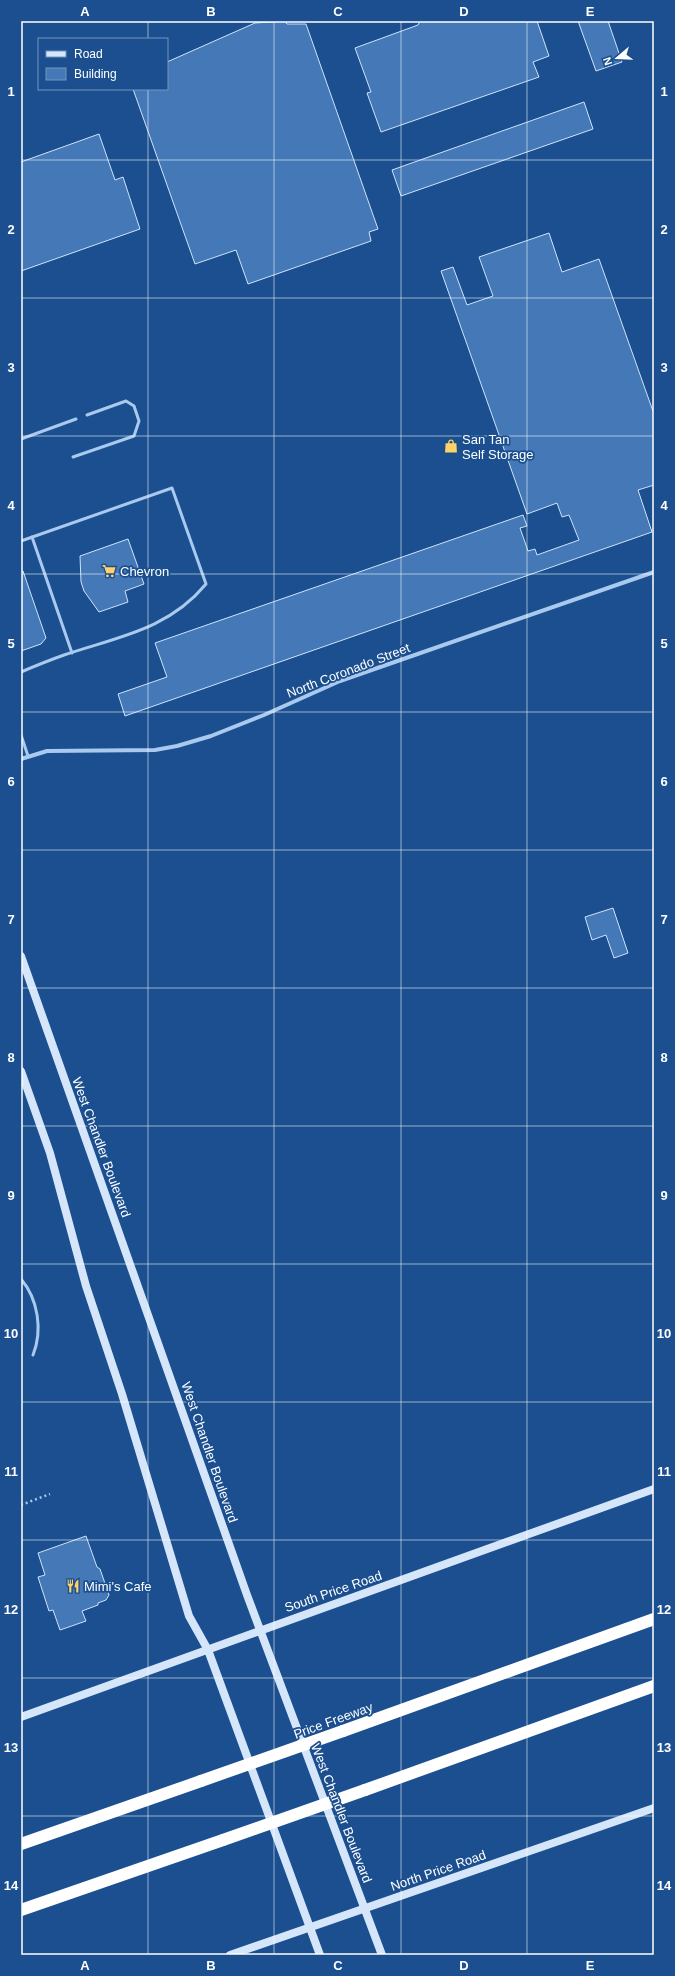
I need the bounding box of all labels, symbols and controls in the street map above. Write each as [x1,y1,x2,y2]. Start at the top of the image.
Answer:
text: A [80,4,90,19]
text: B [206,4,216,19]
text: C [333,4,343,19]
text: D [459,4,469,19]
text: E [586,4,595,19]
legend [38,38,168,90]
north arrow [597,38,637,78]
text: Road [74,47,103,61]
text: N [601,55,615,67]
text: Building [74,67,117,81]
text: 1 [7,84,15,99]
text: 1 [660,84,668,99]
text: 2 [7,222,15,237]
text: 2 [660,222,668,237]
text: 3 [7,360,15,375]
text: 3 [660,360,668,375]
place label: San Tan Self Storage [462,432,534,462]
shop icon: San Tan Self Storage [443,438,459,454]
text: 4 [7,498,15,513]
text: 4 [660,498,668,513]
supermarket icon: Chevron [101,563,117,579]
place label: Chevron [120,564,169,579]
text: 5 [7,636,15,651]
text: 5 [660,636,668,651]
street label: North Coronado Street [284,640,412,701]
text: 6 [7,774,15,789]
text: 6 [660,774,668,789]
text: 7 [7,912,15,927]
text: 7 [660,912,668,927]
text: 8 [7,1050,15,1065]
text: 8 [660,1050,668,1065]
street label: West Chandler Boulevard [69,1075,134,1219]
text: 9 [7,1188,15,1203]
text: 9 [660,1188,668,1203]
text: 10 [4,1326,18,1341]
text: 10 [657,1326,671,1341]
street label: West Chandler Boulevard [178,1380,241,1525]
text: 11 [4,1464,18,1479]
text: 11 [657,1464,671,1479]
street label: South Price Road [283,1568,384,1615]
restaurant icon: Mimi's Cafe [65,1578,81,1594]
place label: Mimi's Cafe [84,1579,152,1594]
text: 12 [4,1602,18,1617]
text: 12 [657,1602,671,1617]
street label: Price Freeway [292,1699,375,1742]
text: 13 [4,1740,18,1755]
text: 13 [657,1740,671,1755]
street label: West Chandler Boulevard [308,1741,375,1885]
street label: North Price Road [389,1847,488,1894]
text: 14 [4,1878,19,1893]
text: 14 [657,1878,672,1893]
text: A [80,1958,90,1973]
text: B [206,1958,216,1973]
text: C [333,1958,343,1973]
text: D [459,1958,469,1973]
text: E [586,1958,595,1973]

